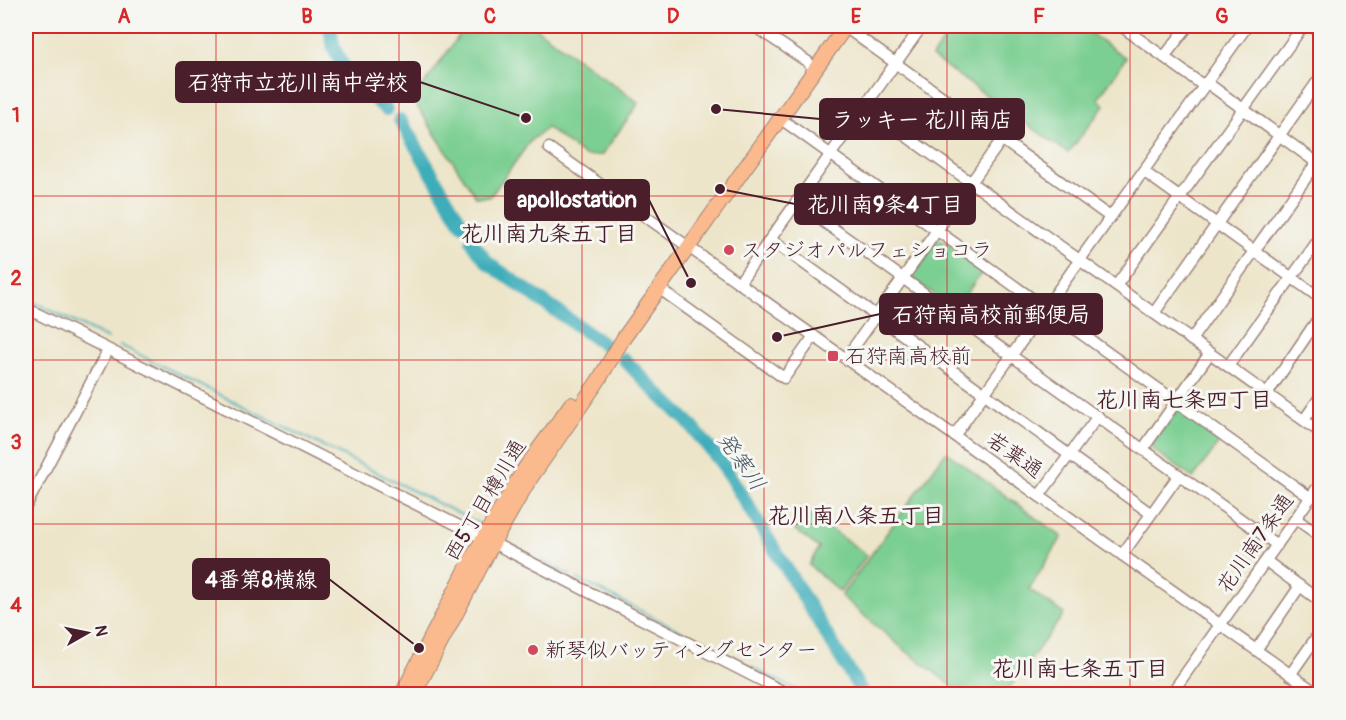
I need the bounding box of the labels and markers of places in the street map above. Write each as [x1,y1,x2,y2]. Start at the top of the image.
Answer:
callout: 石狩市立花川南中学校 [176,62,420,102]
callout: ラッキー 花川南店 [820,99,1024,139]
callout: apollostation [505,180,649,220]
callout: 花川南9条4丁目 [795,184,975,224]
place label: スタジオパルフェショコラ [741,237,993,264]
marker: スタジオパルフェショコラ [722,243,736,257]
callout: 石狩南高校前郵便局 [880,294,1102,334]
place label: 石狩南高校前 [845,343,971,370]
marker: 石狩南高校前 [826,349,840,363]
callout: 4番第8横線 [193,559,329,599]
place label: 新琴似バッティングセンター [545,637,817,664]
marker: 新琴似バッティングセンター [526,643,540,657]

